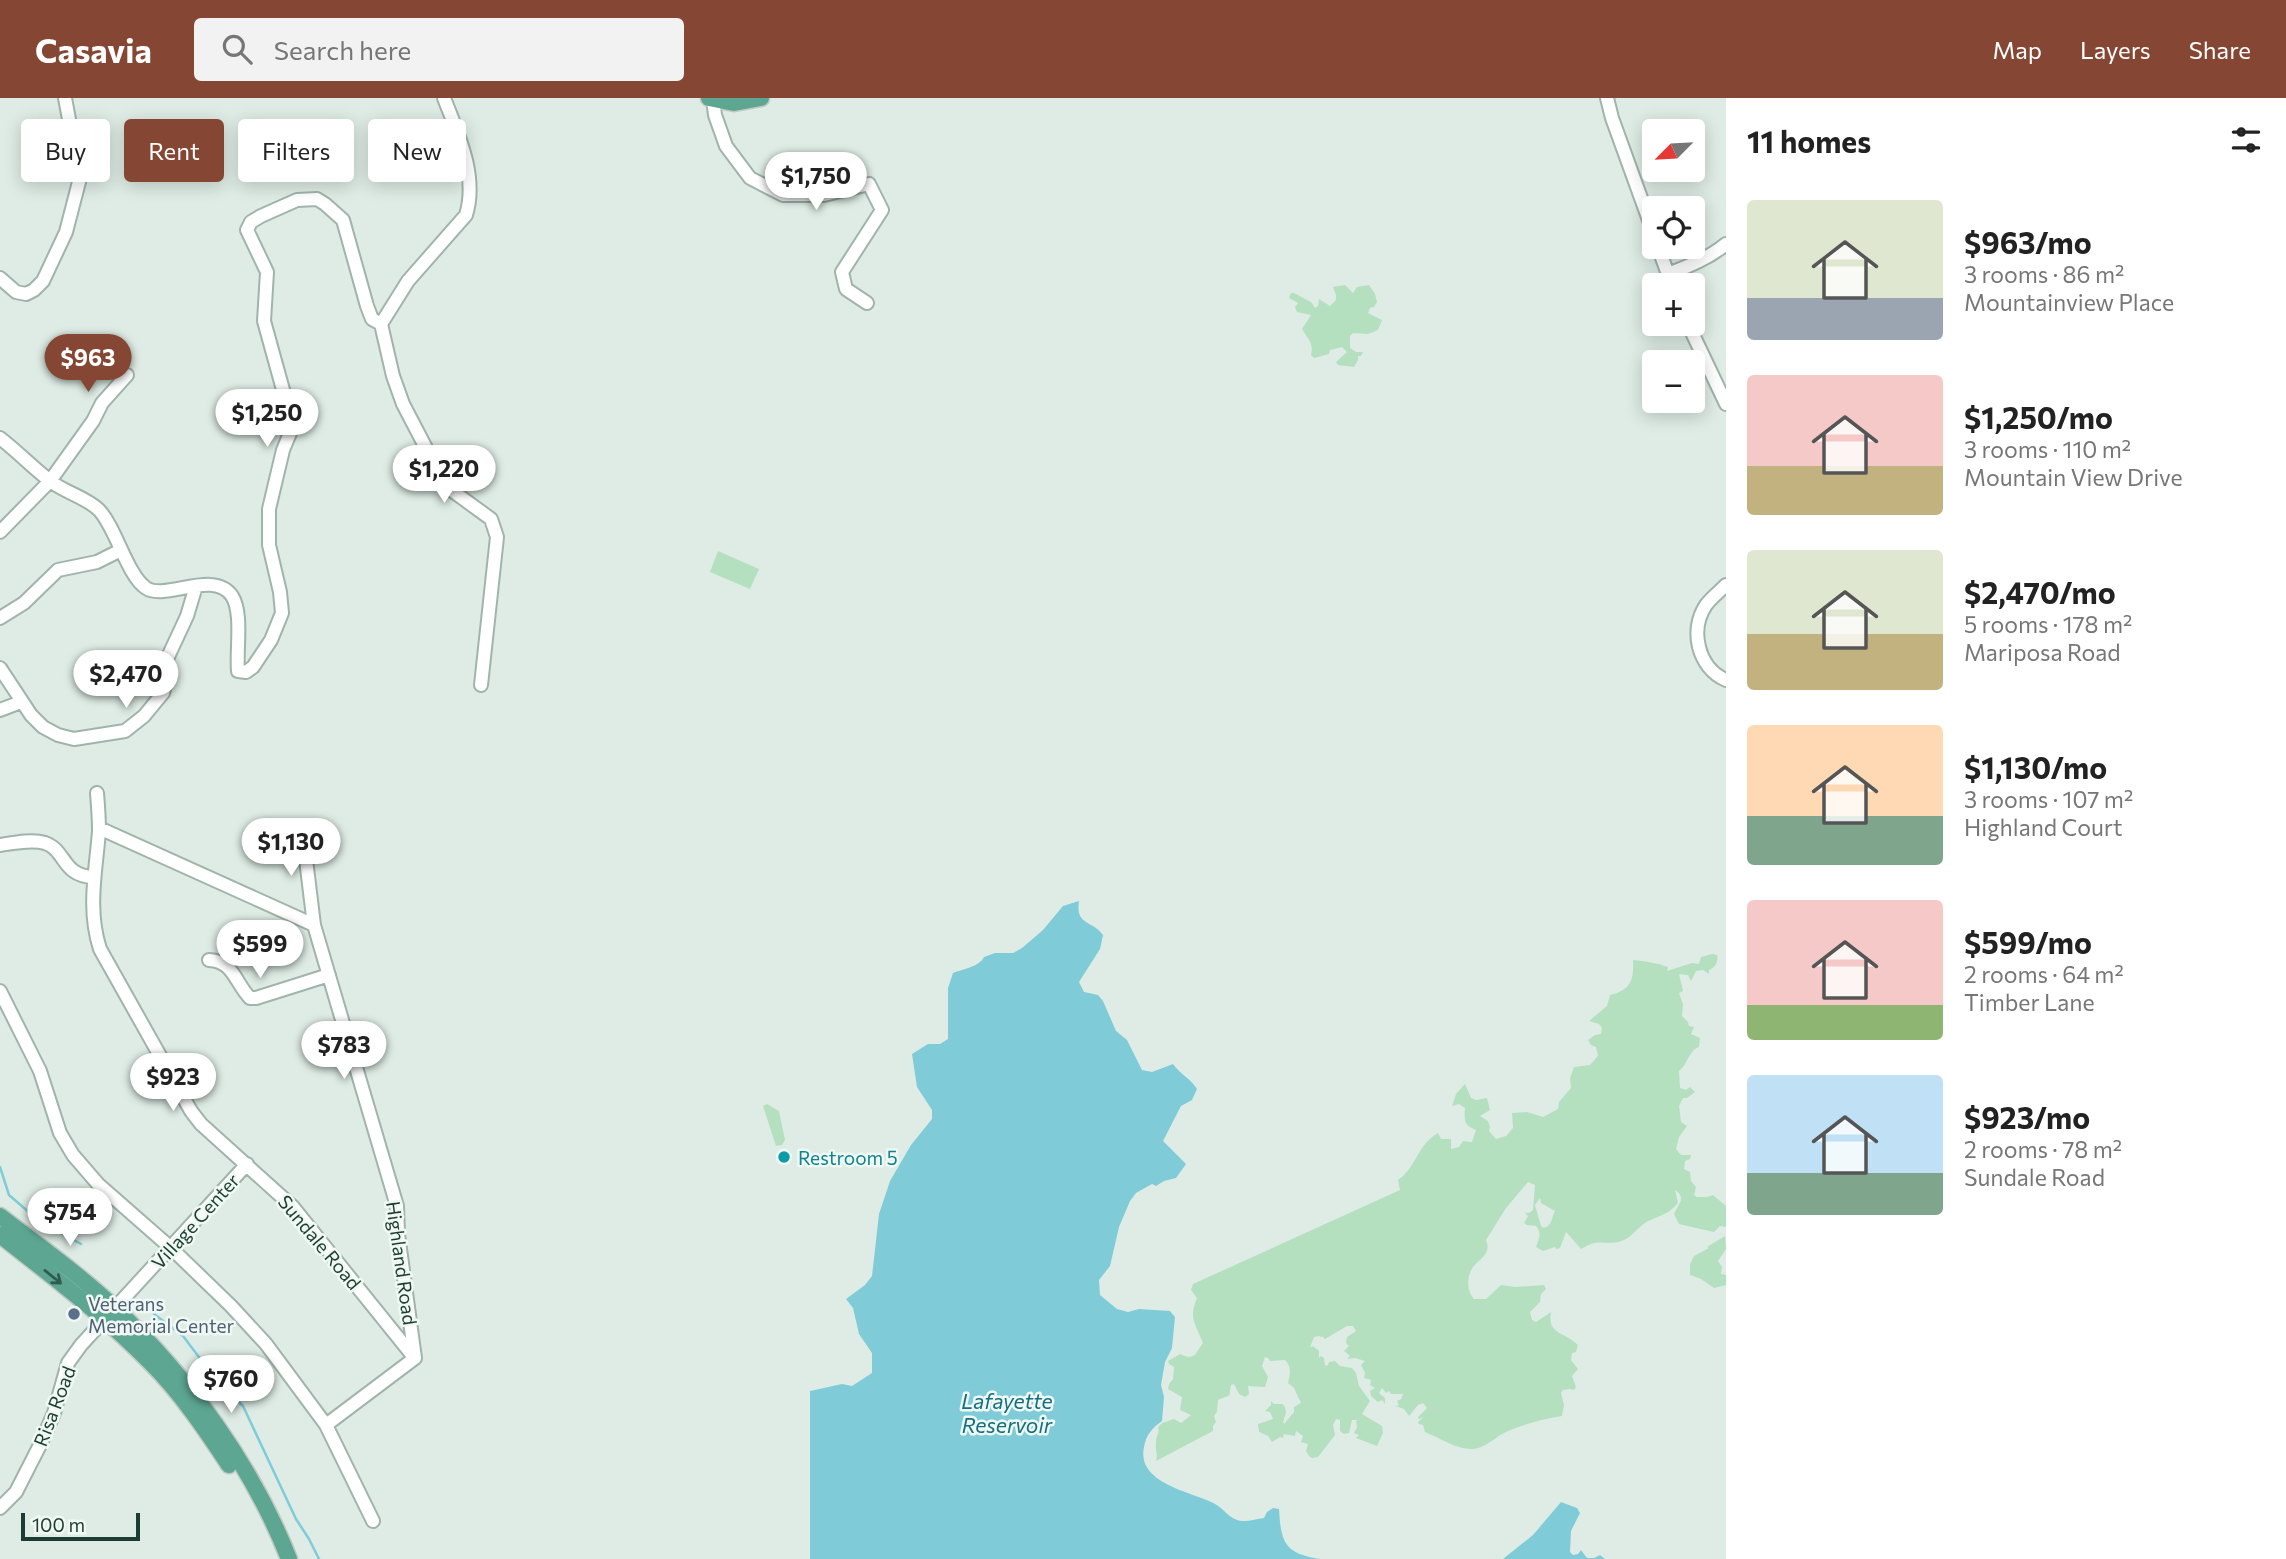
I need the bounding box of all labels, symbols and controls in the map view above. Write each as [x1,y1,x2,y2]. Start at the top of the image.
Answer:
search box [194,18,684,81]
text: Casavia [35,29,152,70]
icon: search [218,30,256,68]
text: Search here [274,34,411,65]
text: Map [1993,35,2042,64]
text: Layers [2080,35,2151,64]
text: Share [2189,35,2251,64]
chip: Buy [21,119,110,182]
chip: Rent [124,119,224,182]
chip: Filters [238,119,354,182]
chip: New [368,119,466,182]
north arrow [1642,119,1704,182]
map controls [1642,119,1705,413]
icon: filters [2227,121,2265,159]
text: 11 homes [1747,122,1871,159]
pin: $1,750 [759,152,873,212]
text: $1,750 [781,161,851,189]
button: locate [1642,196,1705,259]
text: $963/mo [1964,223,2092,260]
icon: home [1803,228,1887,312]
text: 3 rooms · 86 m² [1964,260,2124,288]
button: + [1642,273,1705,336]
text: Mountainview Place [1964,288,2174,316]
pin: $963 [47,334,129,394]
text: $963 [61,343,115,371]
button: − [1642,350,1705,413]
pin: $1,250 [210,390,324,449]
text: $1,250 [231,398,303,426]
text: $1,250/mo [1964,398,2113,435]
icon: home [1803,403,1887,487]
text: 3 rooms · 110 m² [1964,435,2131,463]
pin: $1,220 [387,446,501,505]
text: $1,220 [409,454,479,482]
text: Mountain View Drive [1964,463,2183,491]
text: $2,470/mo [1964,573,2116,610]
icon: home [1803,578,1887,662]
text: 5 rooms · 178 m² [1964,610,2132,638]
text: Mariposa Road [1964,638,2121,666]
pin: $2,470 [69,650,183,710]
text: $2,470 [89,659,163,687]
text: $1,130/mo [1964,748,2107,785]
icon: home [1803,753,1887,837]
text: 3 rooms · 107 m² [1964,785,2133,813]
text: Highland Court [1964,813,2123,841]
pin: $1,130 [234,818,348,878]
text: $1,130 [258,827,324,855]
pin: $599 [219,920,301,980]
text: $599/mo [1964,923,2092,960]
icon: home [1803,928,1887,1012]
text: $599 [232,929,288,957]
text: 2 rooms · 64 m² [1964,960,2124,988]
text: Timber Lane [1964,988,2095,1016]
pin: $783 [303,1021,385,1081]
text: $783 [317,1030,371,1058]
pin: $923 [132,1054,214,1113]
text: $923 [146,1062,200,1090]
text: $923/mo [1964,1098,2090,1135]
icon: home [1803,1103,1887,1187]
text: 2 rooms · 78 m² [1964,1135,2122,1163]
place label: Restroom 5 [798,1146,898,1169]
marker: Restroom 5 [776,1149,792,1165]
text: Sundale Road [1964,1163,2105,1191]
street label: Village Center [146,1168,244,1273]
pin: $754 [29,1188,111,1248]
street label: Sundale Road [274,1190,366,1294]
text: $754 [43,1197,97,1225]
street label: Highland Road [382,1200,422,1326]
one-way arrow [43,1270,61,1285]
place label: Veterans Memorial Center [88,1292,235,1337]
marker: Veterans Memorial Center [66,1306,82,1322]
pin: $760 [190,1356,272,1415]
street label: Risa Road [28,1363,80,1449]
text: $760 [203,1364,259,1392]
water label: Lafayette Reservoir [961,1388,1053,1437]
scale bar [21,1510,140,1542]
text: 100 m [32,1513,85,1536]

